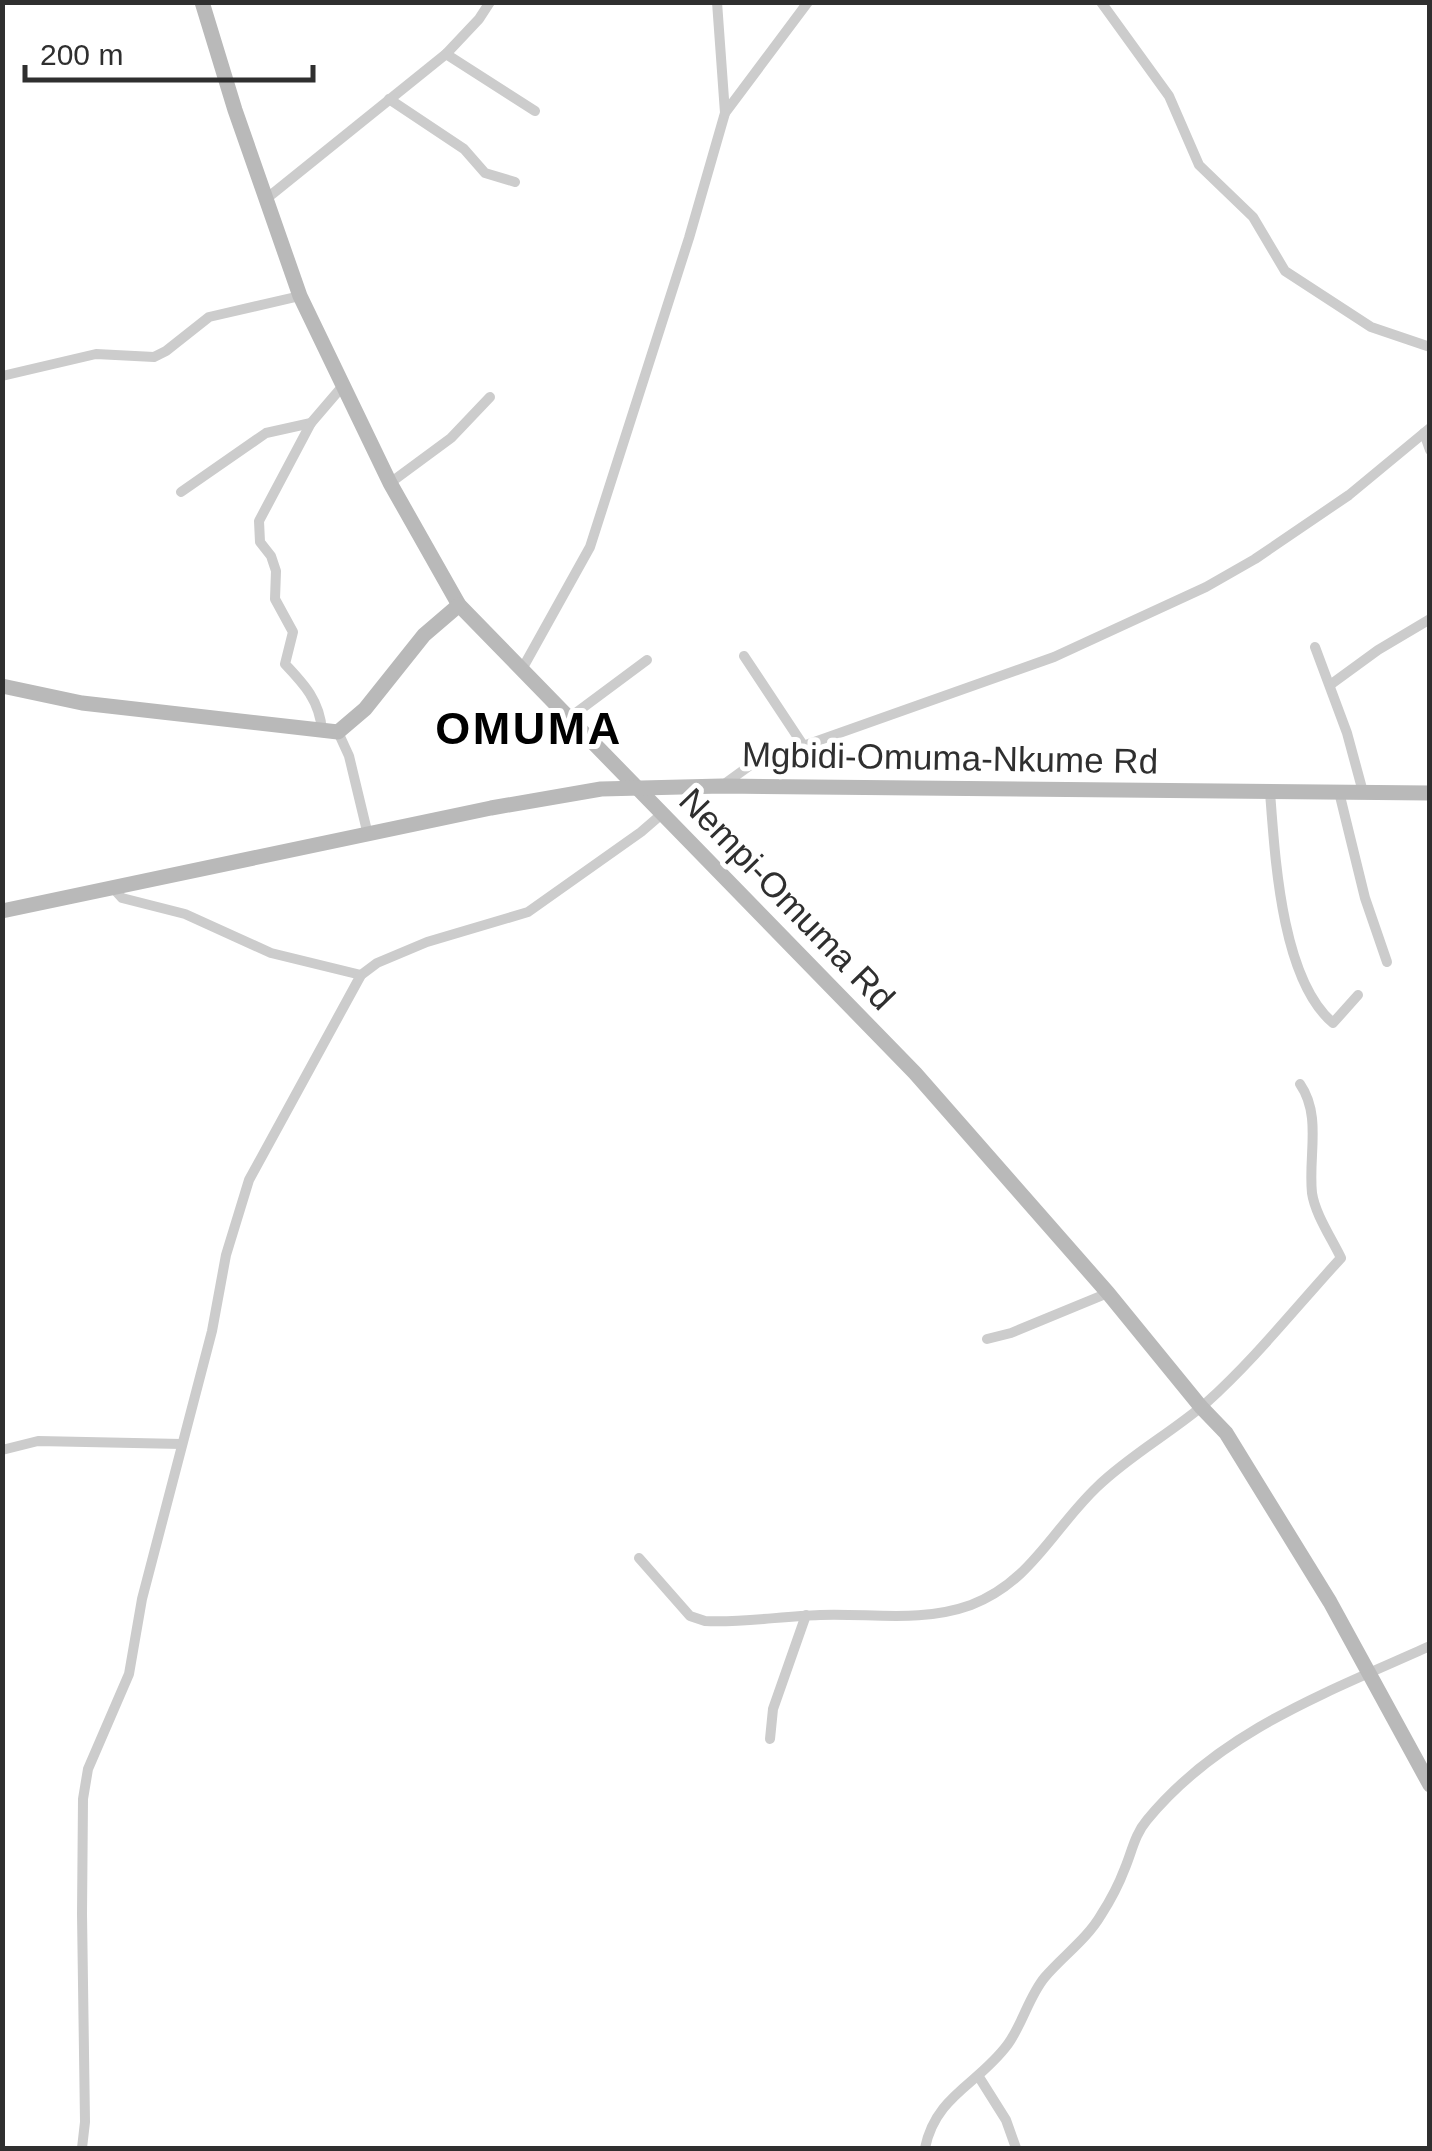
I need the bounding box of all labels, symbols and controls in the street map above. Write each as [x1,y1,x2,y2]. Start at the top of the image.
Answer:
scale bar [25,20,312,82]
text: 200 m [40,38,123,71]
district label: OMUMA [435,703,623,754]
street label: Mgbidi-Omuma-Nkume Rd [742,734,1158,781]
street label: Nempi-Omuma Rd [672,780,903,1017]

